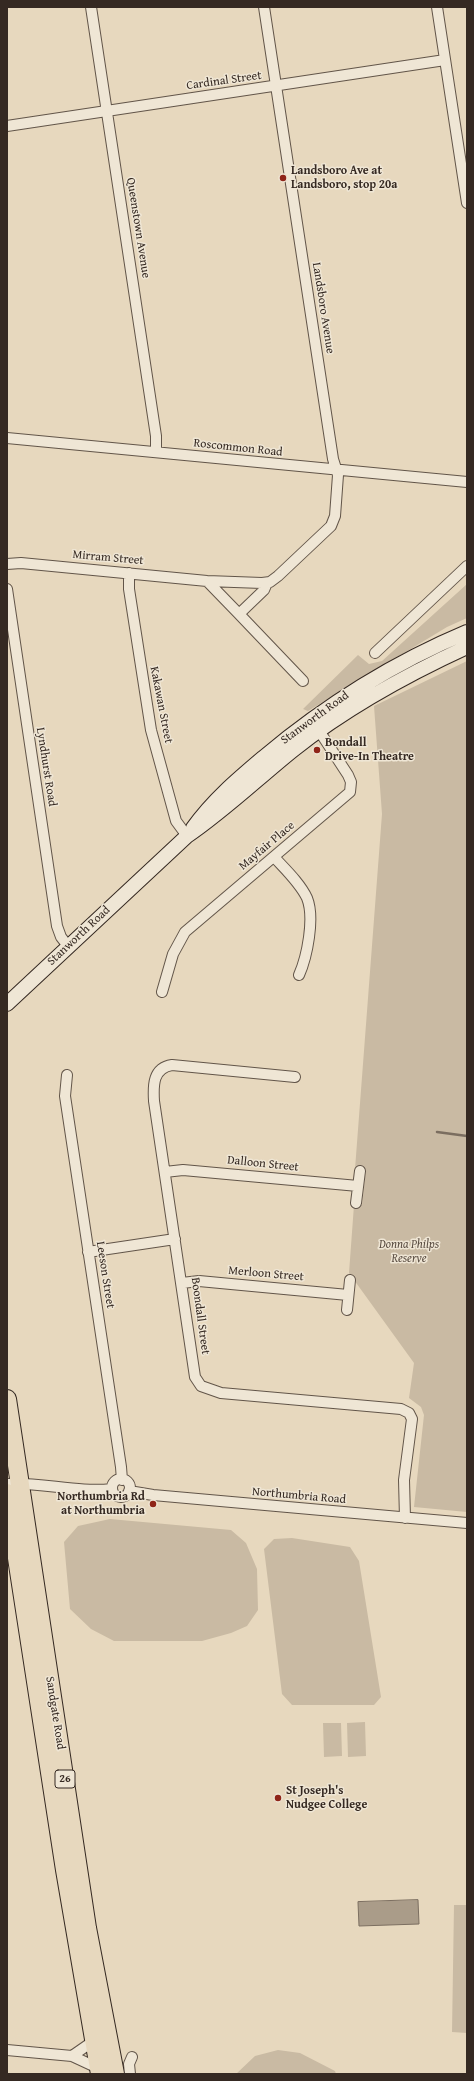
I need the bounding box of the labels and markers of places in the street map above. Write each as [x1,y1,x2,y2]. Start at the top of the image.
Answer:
place label: Landsboro Ave at Landsboro, stop 20a [291,164,397,192]
marker: Landsboro Ave at Landsboro, stop 20a [278,173,288,183]
place label: Bondall Drive-In Theatre [325,736,414,764]
marker: Bondall Drive-In Theatre [312,745,322,755]
place label: Northumbria Rd at Northumbria [57,1490,145,1518]
marker: Northumbria Rd at Northumbria [148,1499,158,1509]
place label: St Joseph's Nudgee College [286,1784,367,1812]
marker: St Joseph's Nudgee College [273,1793,283,1803]

